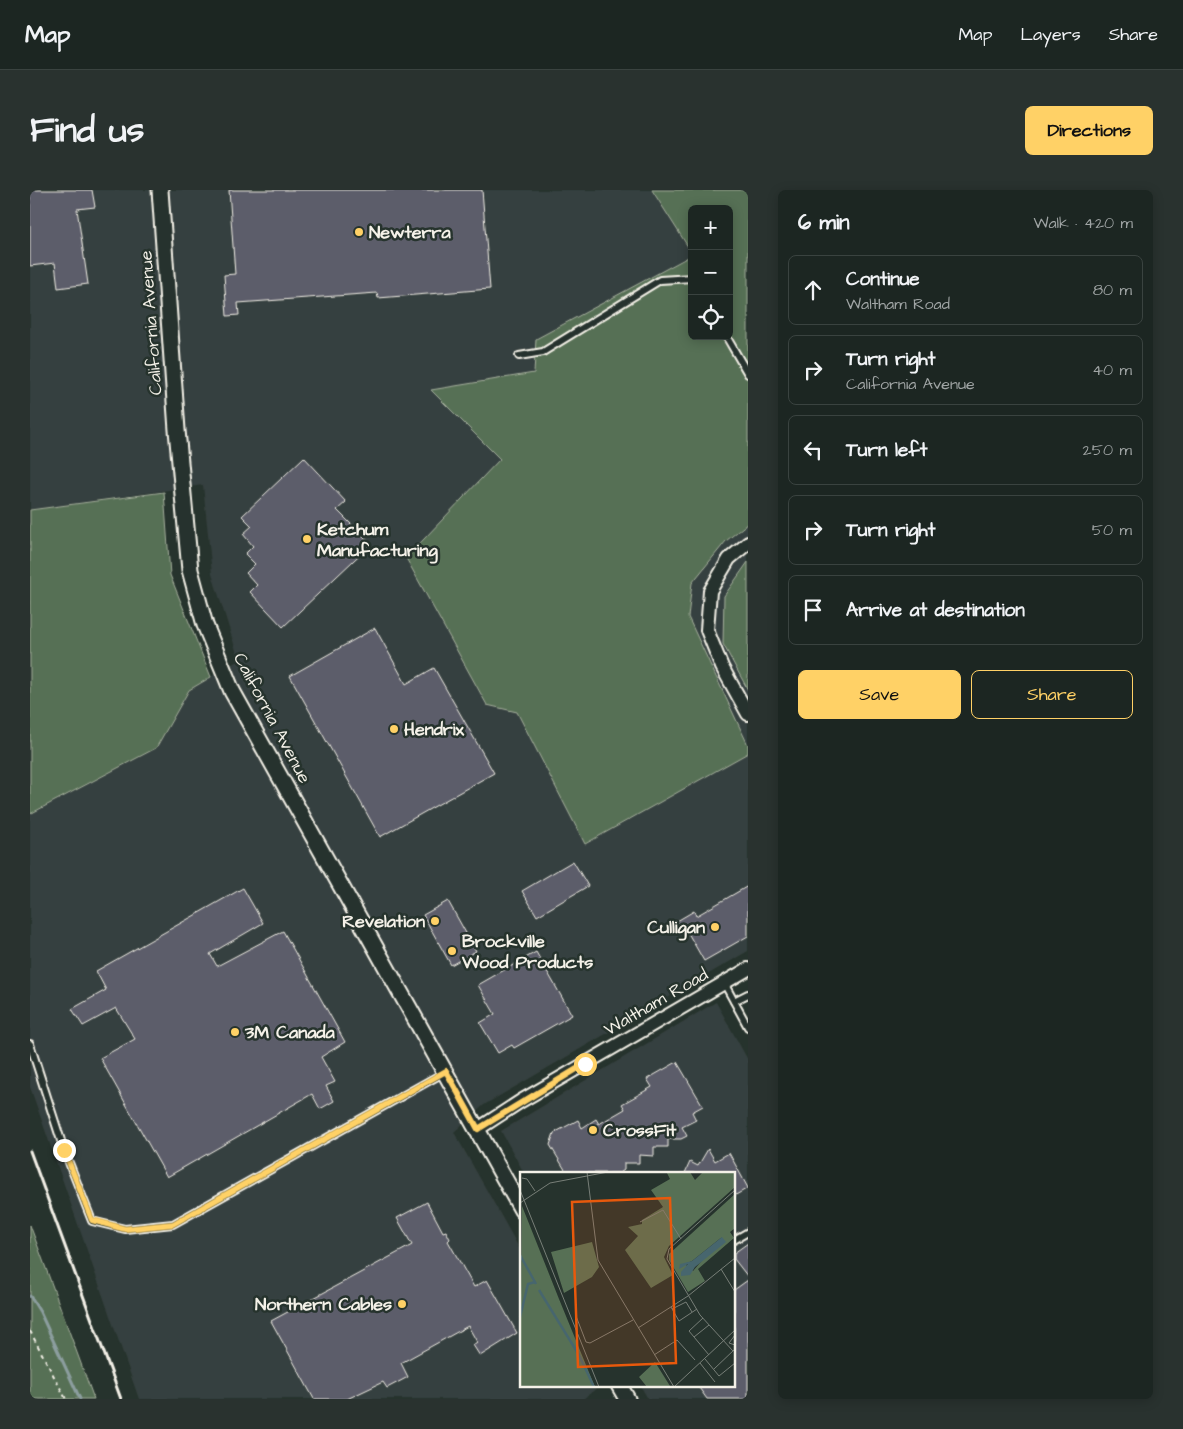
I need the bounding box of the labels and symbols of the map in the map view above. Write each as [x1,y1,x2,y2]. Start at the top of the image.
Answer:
place label: Newterra [369,220,451,245]
marker: Newterra [353,226,365,238]
street label: California Avenue [133,250,169,396]
place label: Ketchum Manufacturing [317,517,438,564]
marker: Ketchum Manufacturing [301,533,313,545]
street label: California Avenue [227,648,317,788]
place label: Hendrix [404,717,465,742]
marker: Hendrix [388,723,400,735]
place label: Revelation [342,909,425,934]
marker: Revelation [429,915,441,927]
place label: Culligan [647,915,705,941]
marker: Culligan [709,921,721,933]
place label: Brockville Wood Products [461,929,593,975]
marker: Brockville Wood Products [446,945,458,957]
street label: Waltham Road [599,962,713,1042]
place label: 3M Canada [244,1020,336,1045]
marker: 3M Canada [229,1026,241,1038]
route start [574,1053,597,1076]
place label: CrossFit [603,1118,677,1143]
marker: CrossFit [587,1124,599,1136]
route end [53,1139,76,1162]
inset map [520,1172,736,1386]
place label: Northern Cables [255,1292,392,1317]
marker: Northern Cables [396,1298,408,1310]

